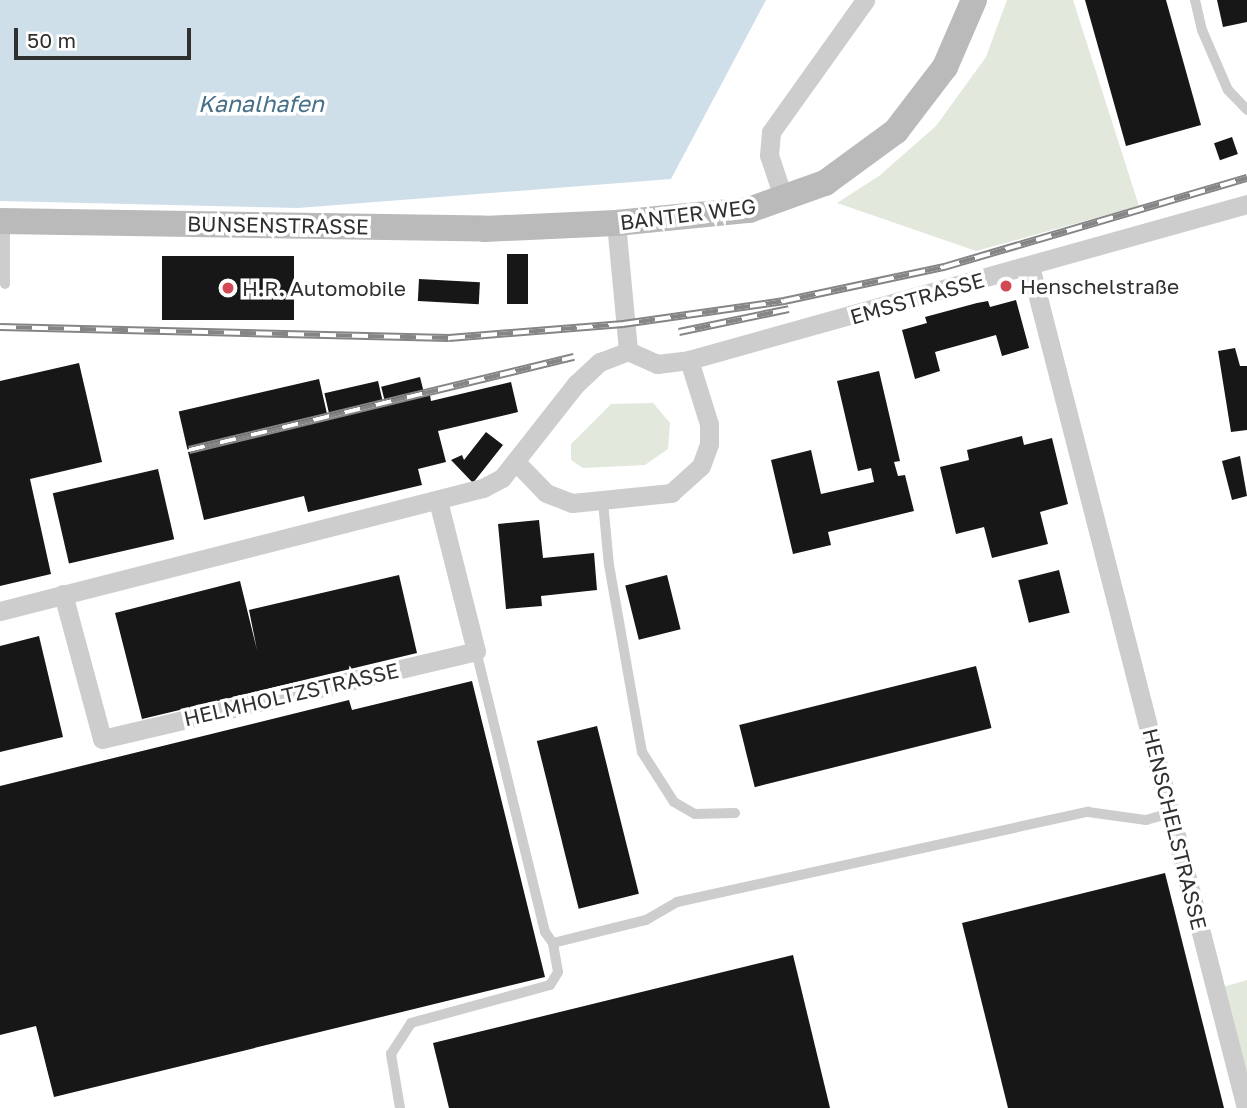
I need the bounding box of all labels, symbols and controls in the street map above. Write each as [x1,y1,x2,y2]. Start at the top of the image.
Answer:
scale bar [18,14,194,58]
text: 50 m [27,27,76,53]
water label: Kanalhafen [198,89,324,117]
street label: BANTER WEG [619,193,757,235]
street label: BUNSENSTRASSE [187,211,369,239]
street label: EMSSTRASSE [847,267,987,329]
place label: Henschelstraße [1020,273,1179,299]
place label: H.R. Automobile [242,275,406,301]
marker: Henschelstraße [998,278,1014,294]
marker: H.R. Automobile [220,280,236,296]
street label: HELMHOLTZSTRASSE [181,657,401,731]
street label: HENSCHELSTRASSE [1138,726,1212,932]

